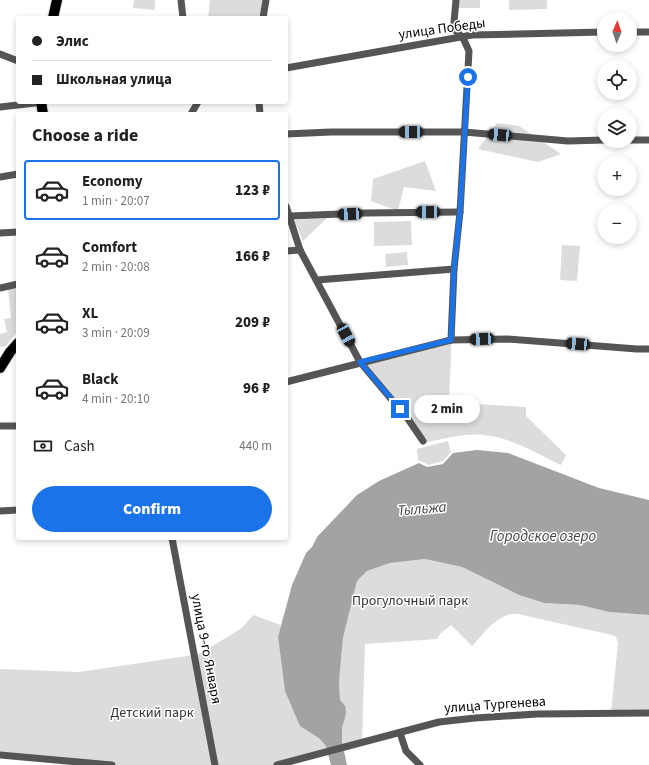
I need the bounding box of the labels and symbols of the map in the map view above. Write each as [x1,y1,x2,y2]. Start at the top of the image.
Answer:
north arrow [597,12,637,52]
street label: улица Победы [397,13,487,45]
route start [459,68,477,86]
car [399,126,423,138]
car [488,128,512,142]
car [416,206,440,218]
car [338,207,362,221]
car [335,322,357,348]
car [470,332,494,346]
car [566,337,590,351]
callout: 2 min [414,395,480,423]
route end [391,400,409,418]
water label: Тыльжа [397,496,447,522]
water label: Городское озеро [490,526,597,547]
park label: Прогулочный парк [352,591,468,611]
street label: улица 9-го Января [186,592,226,706]
street label: улица Тургенева [443,691,547,719]
park label: Детский парк [110,703,194,723]

